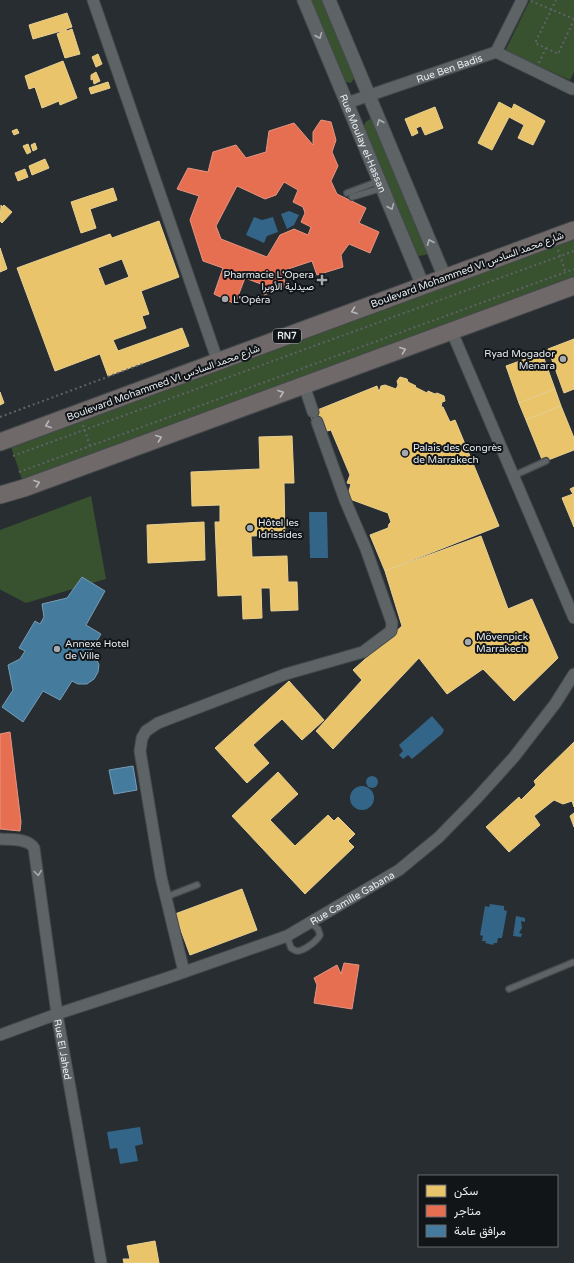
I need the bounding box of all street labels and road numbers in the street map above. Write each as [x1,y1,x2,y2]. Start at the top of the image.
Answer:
street label: Rue Ben Badis [415,52,484,86]
street label: Rue Moulay el-Hassan [337,93,388,194]
street label: Boulevard Mohammed VI شارع محمد السادس [369,229,566,311]
road number: RN7 [273,329,301,343]
street label: Boulevard Mohammed VI شارع محمد السادس [65,342,262,424]
street label: Rue Camille Gabana [308,869,397,928]
street label: Rue El Jahed [51,1018,74,1081]

